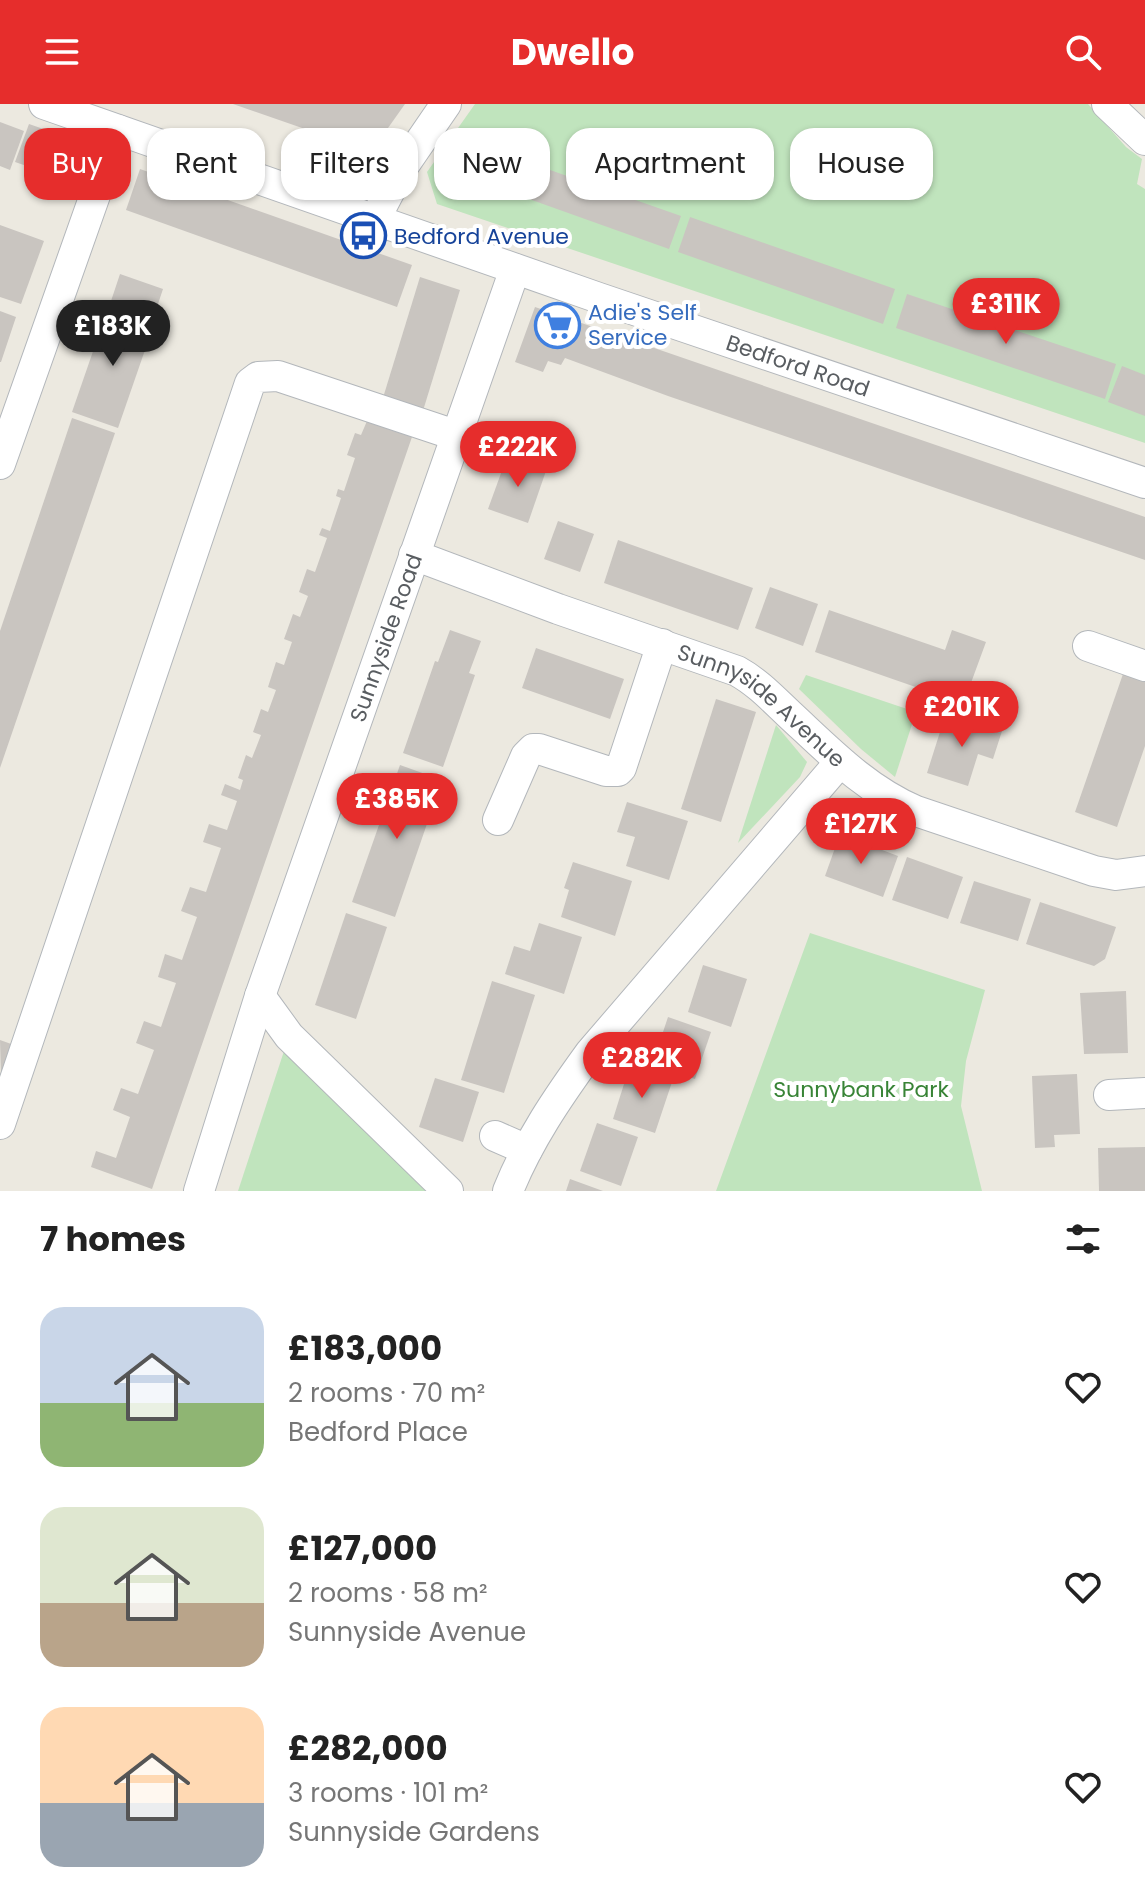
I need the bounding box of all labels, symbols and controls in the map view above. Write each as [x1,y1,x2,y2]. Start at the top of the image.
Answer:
text: Dwello [511,27,634,78]
icon: menu [40,30,84,74]
icon: search [1061,30,1105,74]
chip: Buy [24,128,131,200]
chip: Rent [147,128,265,200]
chip: Filters [281,128,418,200]
chip: New [434,128,550,200]
chip: Apartment [566,128,774,200]
chip: House [790,128,933,200]
bus stop icon: Bedford Avenue [339,212,387,260]
place label: Bedford Avenue [394,221,569,252]
pin: £311K [950,278,1062,346]
text: £311K [971,286,1041,322]
place label: Adie's Self Service [588,297,697,353]
pin: £183K [57,300,169,368]
supermarket icon: Adie's Self Service [533,301,581,349]
text: £183K [74,308,152,344]
street label: Bedford Road [722,327,874,404]
pin: £222K [462,421,574,489]
text: £222K [478,429,558,465]
street label: Sunnyside Road [342,549,429,726]
street label: Sunnyside Avenue [673,636,852,774]
pin: £201K [906,681,1018,749]
text: £201K [924,689,1000,725]
pin: £385K [341,773,453,841]
text: £385K [355,781,439,817]
pin: £127K [805,798,917,866]
text: £127K [824,806,898,842]
pin: £282K [586,1032,698,1100]
text: £282K [601,1040,683,1076]
park label: Sunnybank Park [773,1074,950,1105]
text: 7 homes [40,1215,186,1263]
icon: filters [1061,1217,1105,1261]
text: £183,000 [288,1324,442,1372]
icon: home [104,1339,200,1435]
icon: heart [1061,1365,1105,1409]
text: 2 rooms · 70 m² [288,1375,485,1411]
text: Bedford Place [288,1414,468,1450]
text: £127,000 [288,1524,437,1572]
icon: home [104,1539,200,1635]
icon: heart [1061,1565,1105,1609]
text: 2 rooms · 58 m² [288,1575,488,1611]
text: Sunnyside Avenue [288,1614,526,1650]
text: £282,000 [288,1724,448,1772]
icon: home [104,1739,200,1835]
icon: heart [1061,1765,1105,1809]
text: 3 rooms · 101 m² [288,1775,488,1811]
text: Sunnyside Gardens [288,1814,540,1850]

